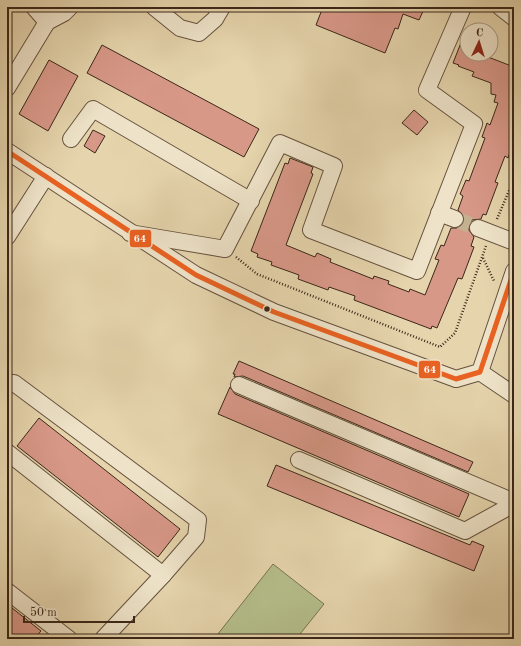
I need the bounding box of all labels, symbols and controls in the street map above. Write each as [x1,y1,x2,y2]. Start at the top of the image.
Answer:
north arrow [459,22,499,62]
text: С [476,28,484,39]
line badge: 64 [129,229,152,248]
text: 64 [134,234,146,245]
unlabelled marker [262,304,272,314]
line badge: 64 [418,360,441,379]
text: 64 [424,365,436,376]
scale bar [24,598,134,624]
text: 50 m [30,606,57,619]

